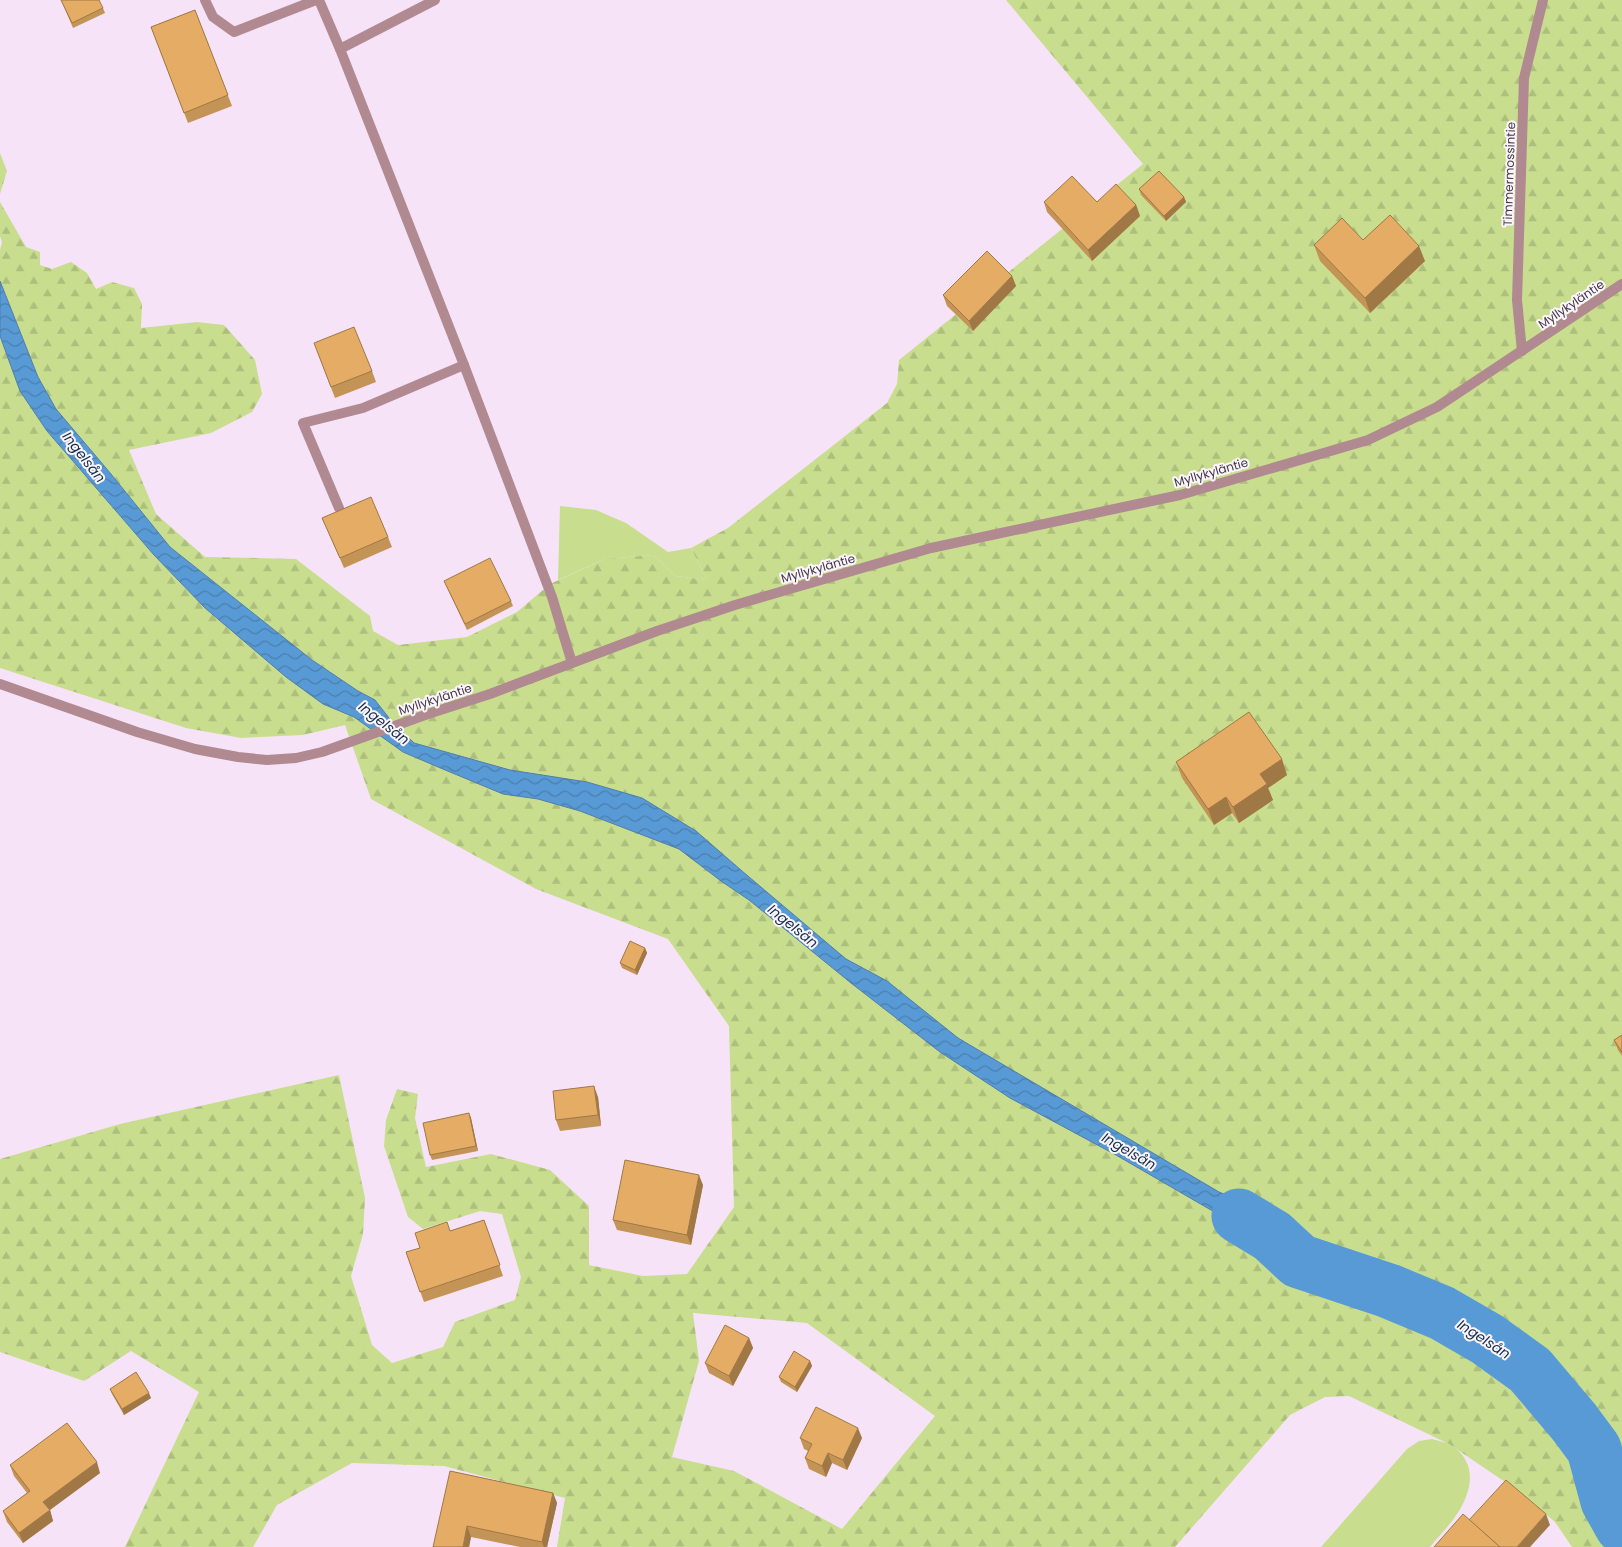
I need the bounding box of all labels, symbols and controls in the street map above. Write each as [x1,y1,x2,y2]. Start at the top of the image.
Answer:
street label: Timmermossintie [1499,122,1519,226]
street label: Myllykyläntie [1535,276,1607,332]
water label: Ingelsån [58,427,110,487]
street label: Myllykyläntie [1172,453,1250,491]
street label: Myllykyläntie [779,549,857,587]
street label: Myllykyläntie [396,679,474,719]
water label: Ingelsån [354,697,414,749]
water label: Ingelsån [763,899,823,953]
water label: Ingelsån [1098,1127,1160,1175]
water label: Ingelsån [1454,1314,1515,1364]

